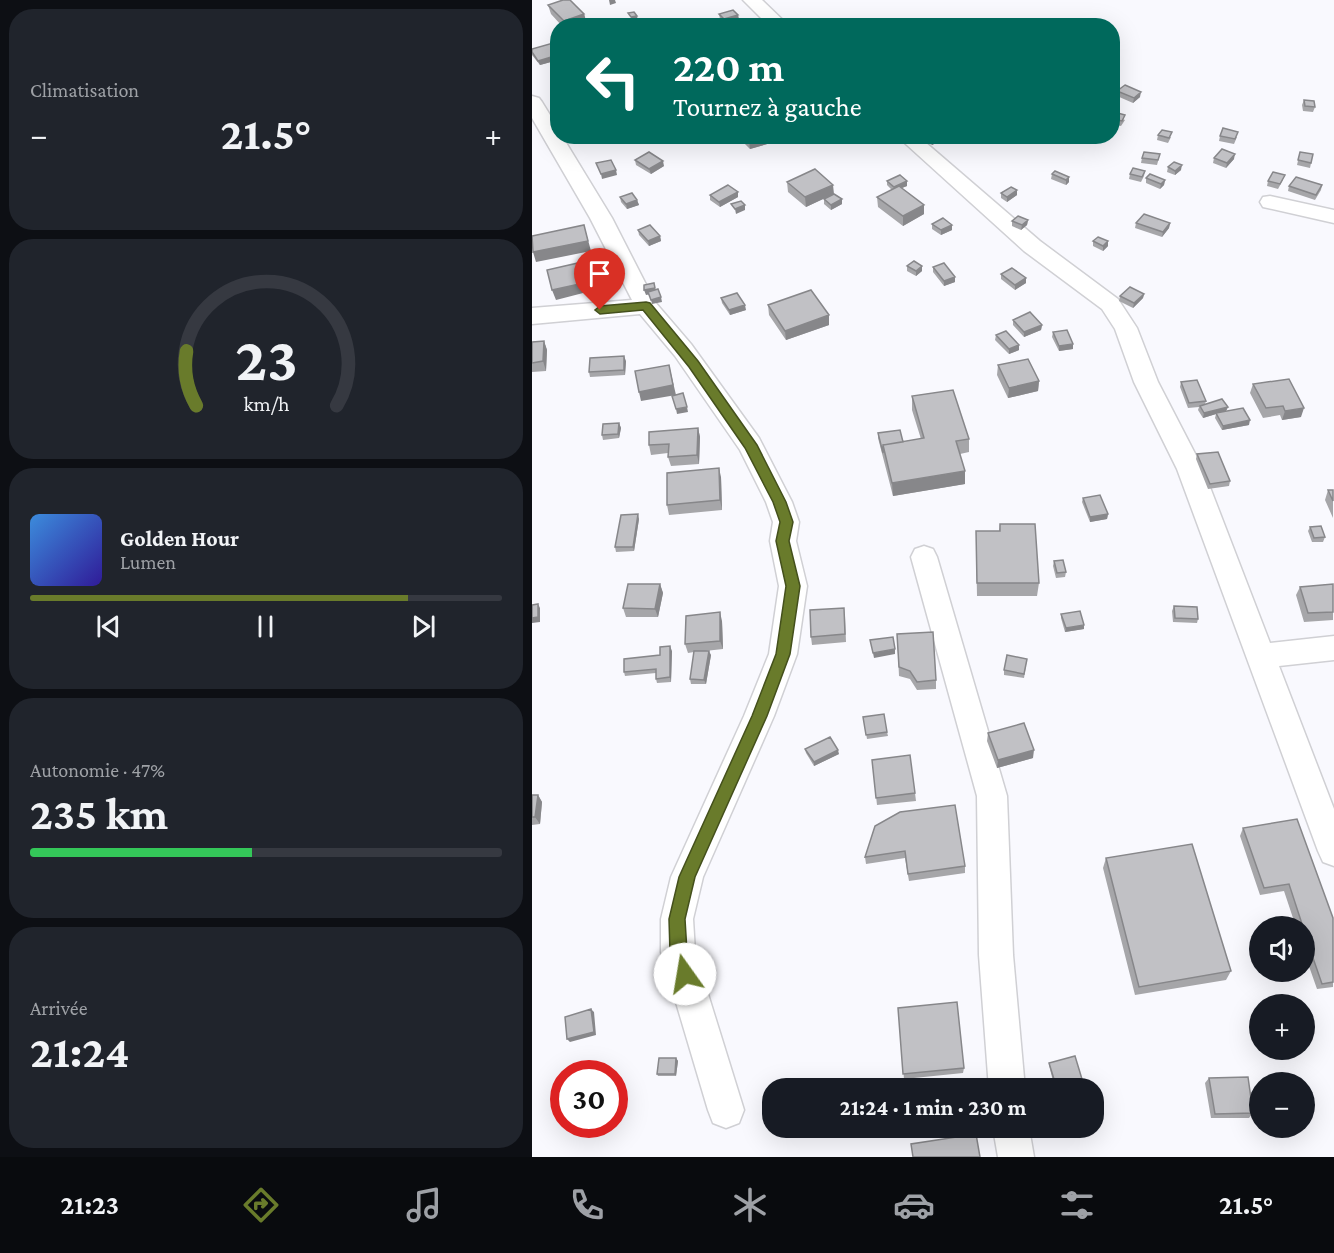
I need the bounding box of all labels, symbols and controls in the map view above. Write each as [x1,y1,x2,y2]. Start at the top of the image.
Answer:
icon: left [574,42,652,120]
text: 220 m [673,43,784,90]
text: Climatisation [30,79,139,101]
text: Tournez à gauche [673,92,862,122]
text: 21.5° [221,109,311,159]
text: − [30,116,47,153]
text: + [485,116,502,153]
pin [574,248,625,310]
icon: arrive [583,257,616,290]
text: 23 [235,324,297,393]
text: km/h [243,392,290,416]
text: Golden Hour [120,526,239,551]
text: Lumen [120,551,176,573]
icon: previous [92,610,125,643]
icon: pause [249,610,282,643]
icon: next [407,610,440,643]
text: Autonomie · 47% [30,759,165,781]
text: 235 km [30,789,168,839]
map controls [1249,916,1315,1138]
button: sound [1249,916,1315,982]
position arrow [653,942,717,1006]
button: + [1249,994,1315,1060]
text: Arrivée [30,997,87,1019]
text: 21:24 [30,1027,130,1077]
speed limit sign: 30 [550,1060,628,1138]
button: − [1249,1072,1315,1138]
text: 21:24 · 1 min · 230 m [840,1095,1026,1120]
icon: directions [240,1184,282,1226]
icon: music [403,1184,445,1226]
icon: phone [566,1184,608,1226]
icon: climate [729,1184,771,1226]
icon: car [893,1184,935,1226]
icon: filters [1056,1184,1098,1226]
text: 21:23 [61,1190,119,1220]
text: 21.5° [1219,1190,1273,1220]

